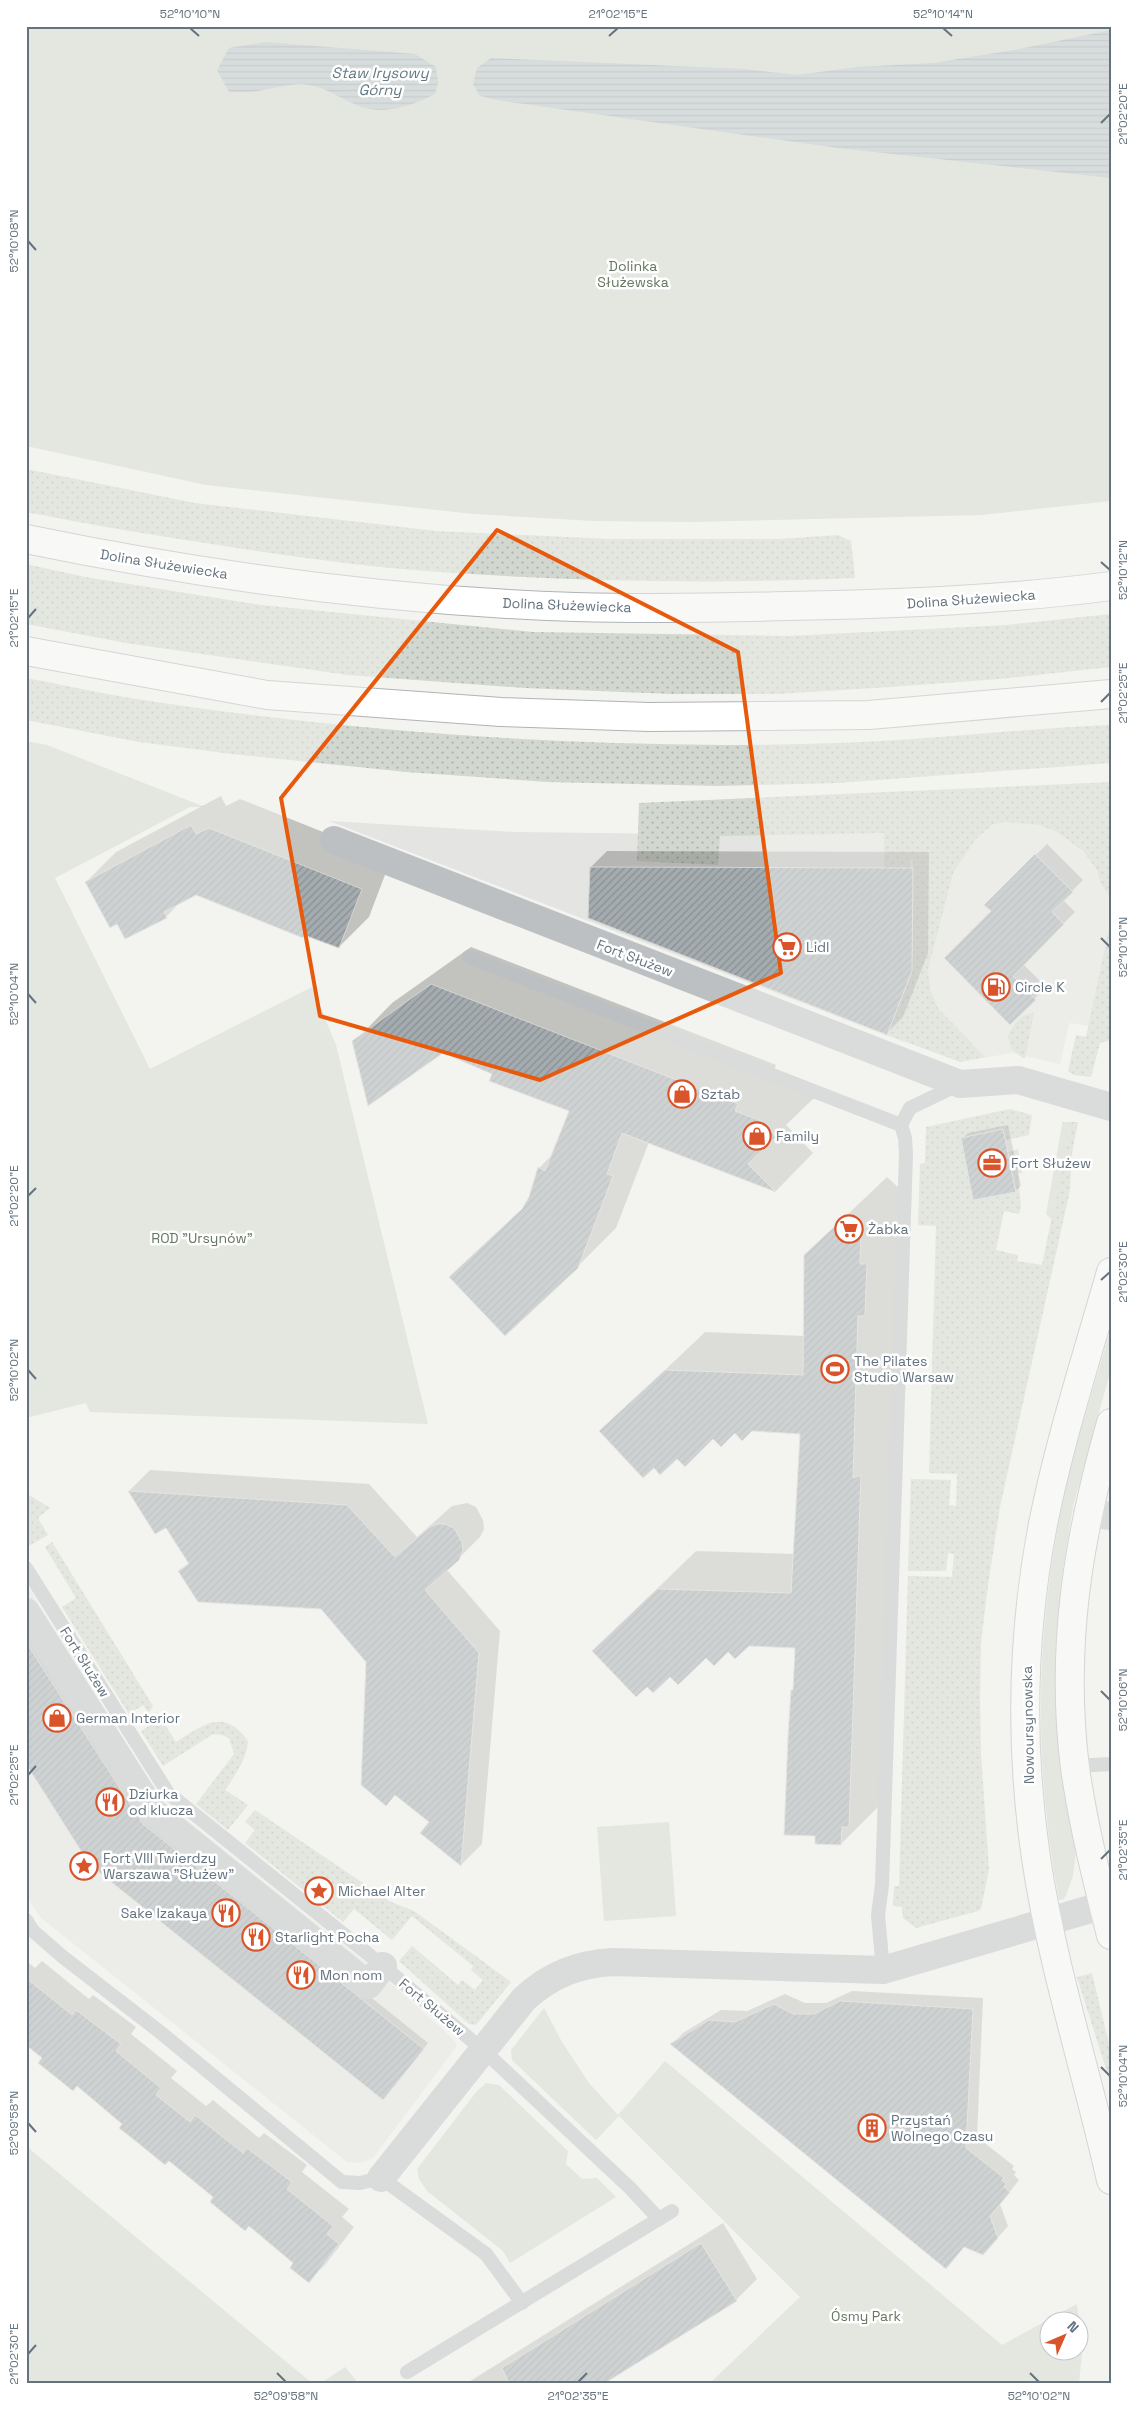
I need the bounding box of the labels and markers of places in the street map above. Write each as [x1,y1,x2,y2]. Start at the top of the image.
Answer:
supermarket icon: Lidl [772,932,802,962]
place label: Lidl [806,938,830,956]
fuel station icon: Circle K [981,972,1011,1002]
place label: Circle K [1015,978,1065,996]
shop icon: Sztab [667,1079,697,1109]
place label: Sztab [701,1085,740,1103]
shop icon: Family [742,1121,772,1151]
place label: Family [776,1127,819,1145]
office icon: Fort Służew [977,1148,1007,1178]
place label: Fort Służew [1011,1154,1091,1172]
supermarket icon: Żabka [834,1214,864,1244]
place label: Żabka [868,1220,909,1238]
place label: The Pilates Studio Warsaw [854,1352,954,1386]
sports icon: The Pilates Studio Warsaw [820,1354,850,1384]
shop icon: German Interior [42,1703,72,1733]
place label: German Interior [76,1709,180,1727]
place label: Dziurka od klucza [129,1785,193,1819]
restaurant icon: Dziurka od klucza [95,1787,125,1817]
place label: Fort VIII Twierdzy Warszawa "Służew" [103,1849,234,1883]
place icon: Fort VIII Twierdzy Warszawa "Służew" [69,1851,99,1881]
place icon: Michael Alter [304,1876,334,1906]
place label: Michael Alter [338,1882,426,1900]
restaurant icon: Sake Izakaya [211,1898,241,1928]
place label: Sake Izakaya [121,1904,207,1922]
restaurant icon: Starlight Pocha [241,1922,271,1952]
place label: Starlight Pocha [275,1928,379,1946]
restaurant icon: Mon nom [286,1960,316,1990]
place label: Mon nom [320,1966,382,1984]
place label: Przystań Wolnego Czasu [891,2111,993,2145]
building icon: Przystań Wolnego Czasu [857,2113,887,2143]

